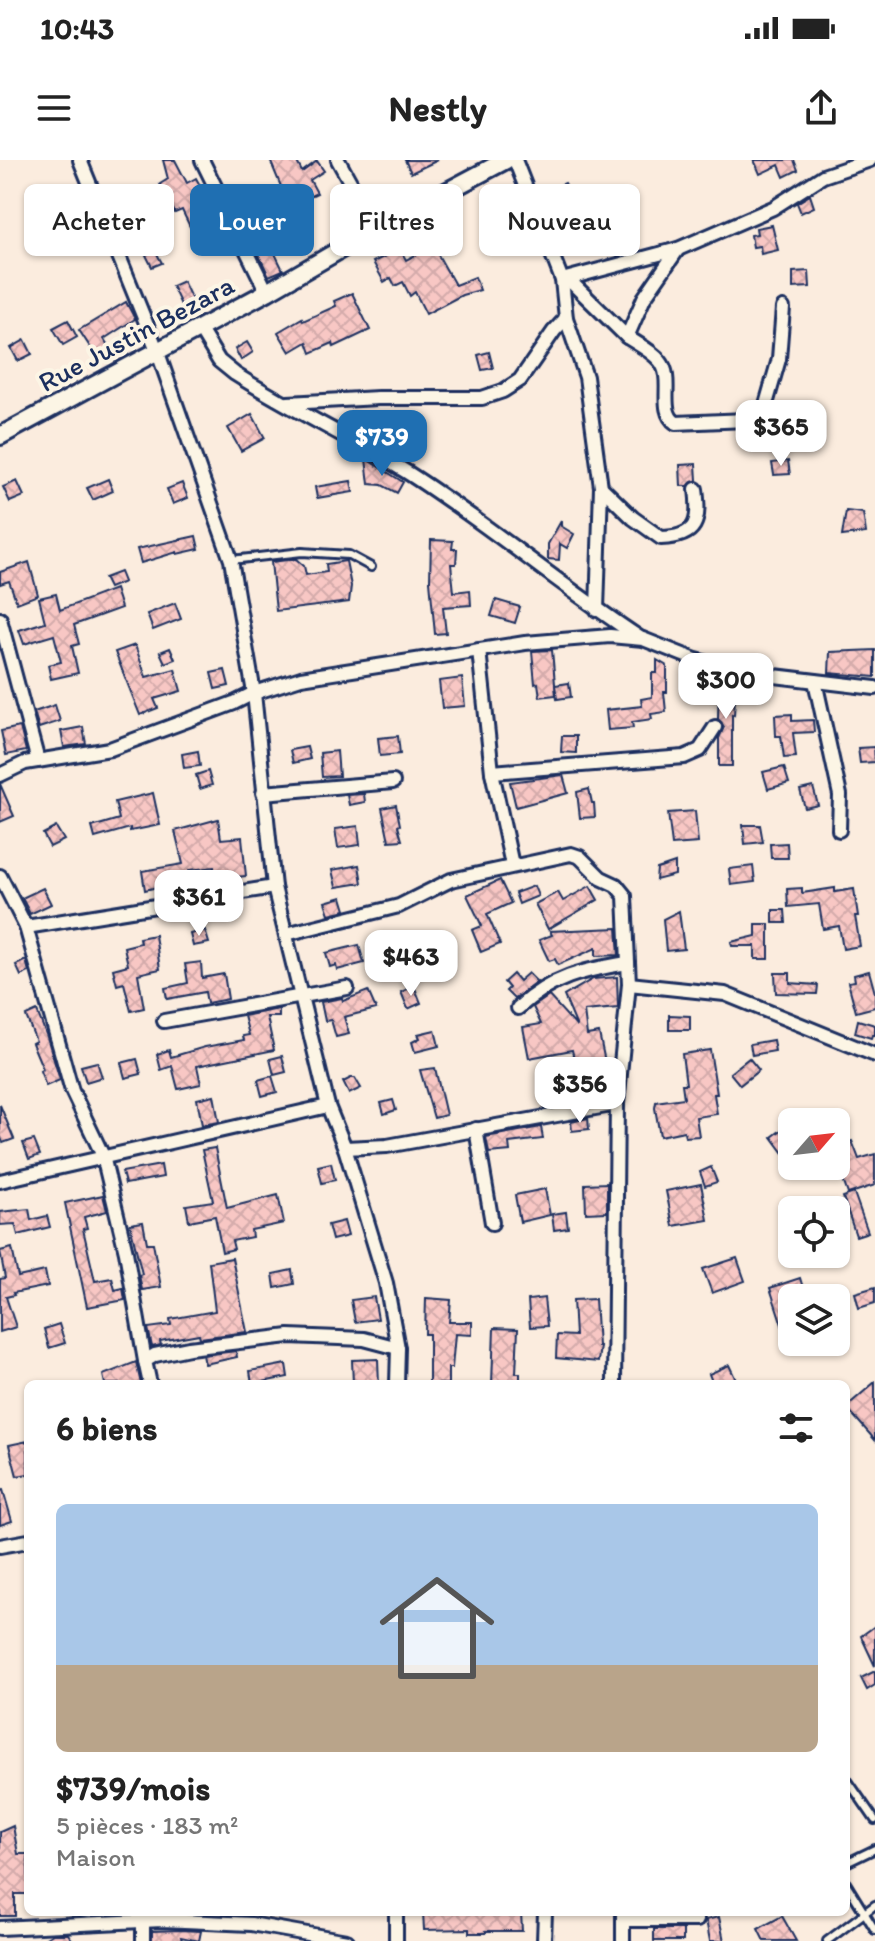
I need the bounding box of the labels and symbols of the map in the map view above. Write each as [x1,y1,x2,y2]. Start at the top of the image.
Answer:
street label: Rue Justin Bezara [32,267,240,399]
pin: $365 [734,400,828,468]
pin: $739 [335,410,429,478]
pin: $300 [679,653,773,721]
pin: $361 [152,870,246,938]
pin: $463 [364,930,458,998]
pin: $356 [533,1057,627,1125]
north arrow [778,1108,850,1180]

